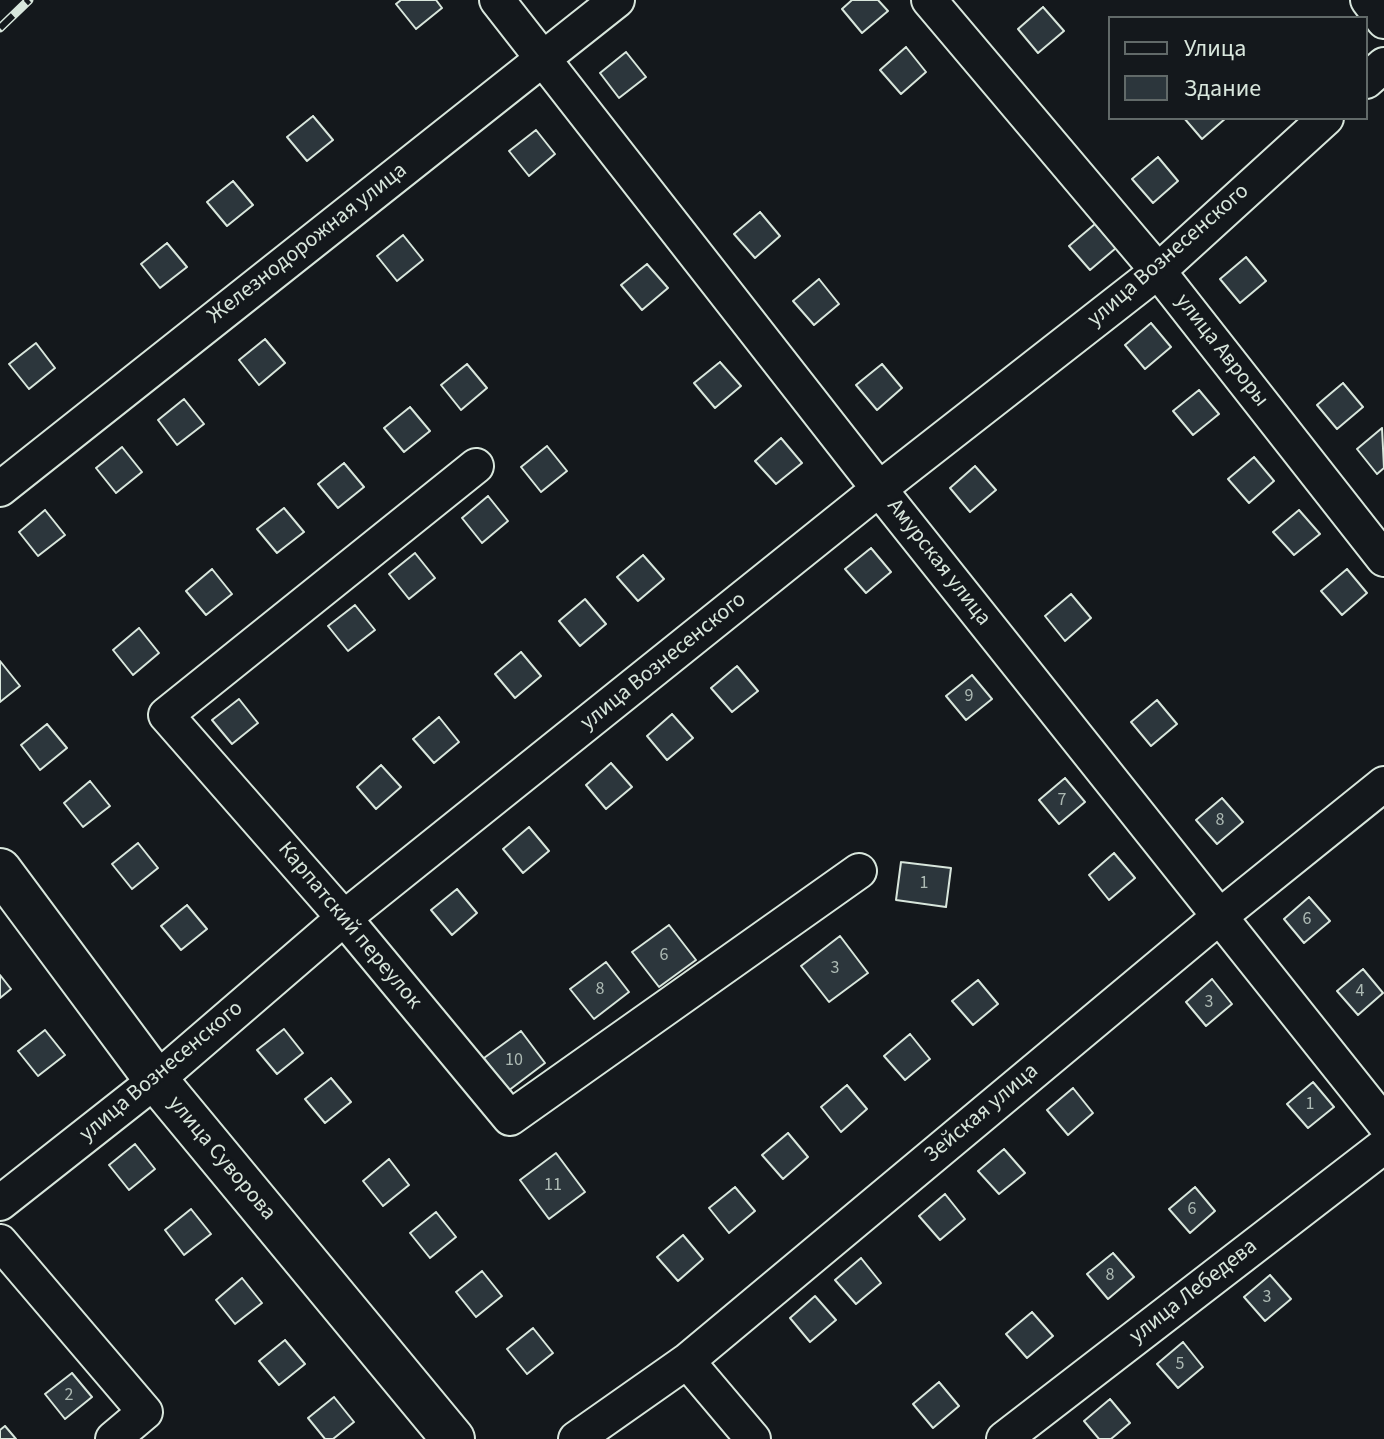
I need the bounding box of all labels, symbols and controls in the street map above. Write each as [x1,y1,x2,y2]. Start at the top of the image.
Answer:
legend [1108,16,1368,120]
text: Улица [1184,31,1246,66]
text: Здание [1184,71,1261,106]
street label: Железнодорожная улица [203,158,413,330]
street label: улица Вознесенского [1083,179,1255,333]
street label: улица Авроры [1169,289,1273,413]
street label: Амурская улица [880,494,996,632]
street label: улица Вознесенского [576,587,752,737]
house number: 9 [965,686,973,708]
house number: 7 [1058,790,1066,812]
house number: 8 [1216,810,1224,832]
street label: Карпатский переулок [271,837,427,1015]
house number: 1 [920,873,928,895]
house number: 6 [1303,909,1311,931]
house number: 6 [660,945,668,967]
house number: 3 [831,958,839,980]
house number: 8 [596,979,604,1001]
house number: 4 [1356,981,1364,1003]
house number: 3 [1205,992,1213,1014]
street label: улица Вознесенского [75,996,249,1148]
house number: 10 [505,1050,523,1072]
street label: Зейская улица [920,1059,1044,1169]
street label: улица Суворова [161,1091,281,1227]
house number: 1 [1306,1094,1314,1116]
house number: 11 [544,1175,562,1197]
house number: 6 [1188,1199,1196,1221]
street label: улица Лебедева [1125,1234,1263,1350]
house number: 8 [1106,1265,1114,1287]
house number: 3 [1263,1287,1271,1309]
house number: 5 [1176,1354,1184,1376]
house number: 2 [65,1385,73,1407]

